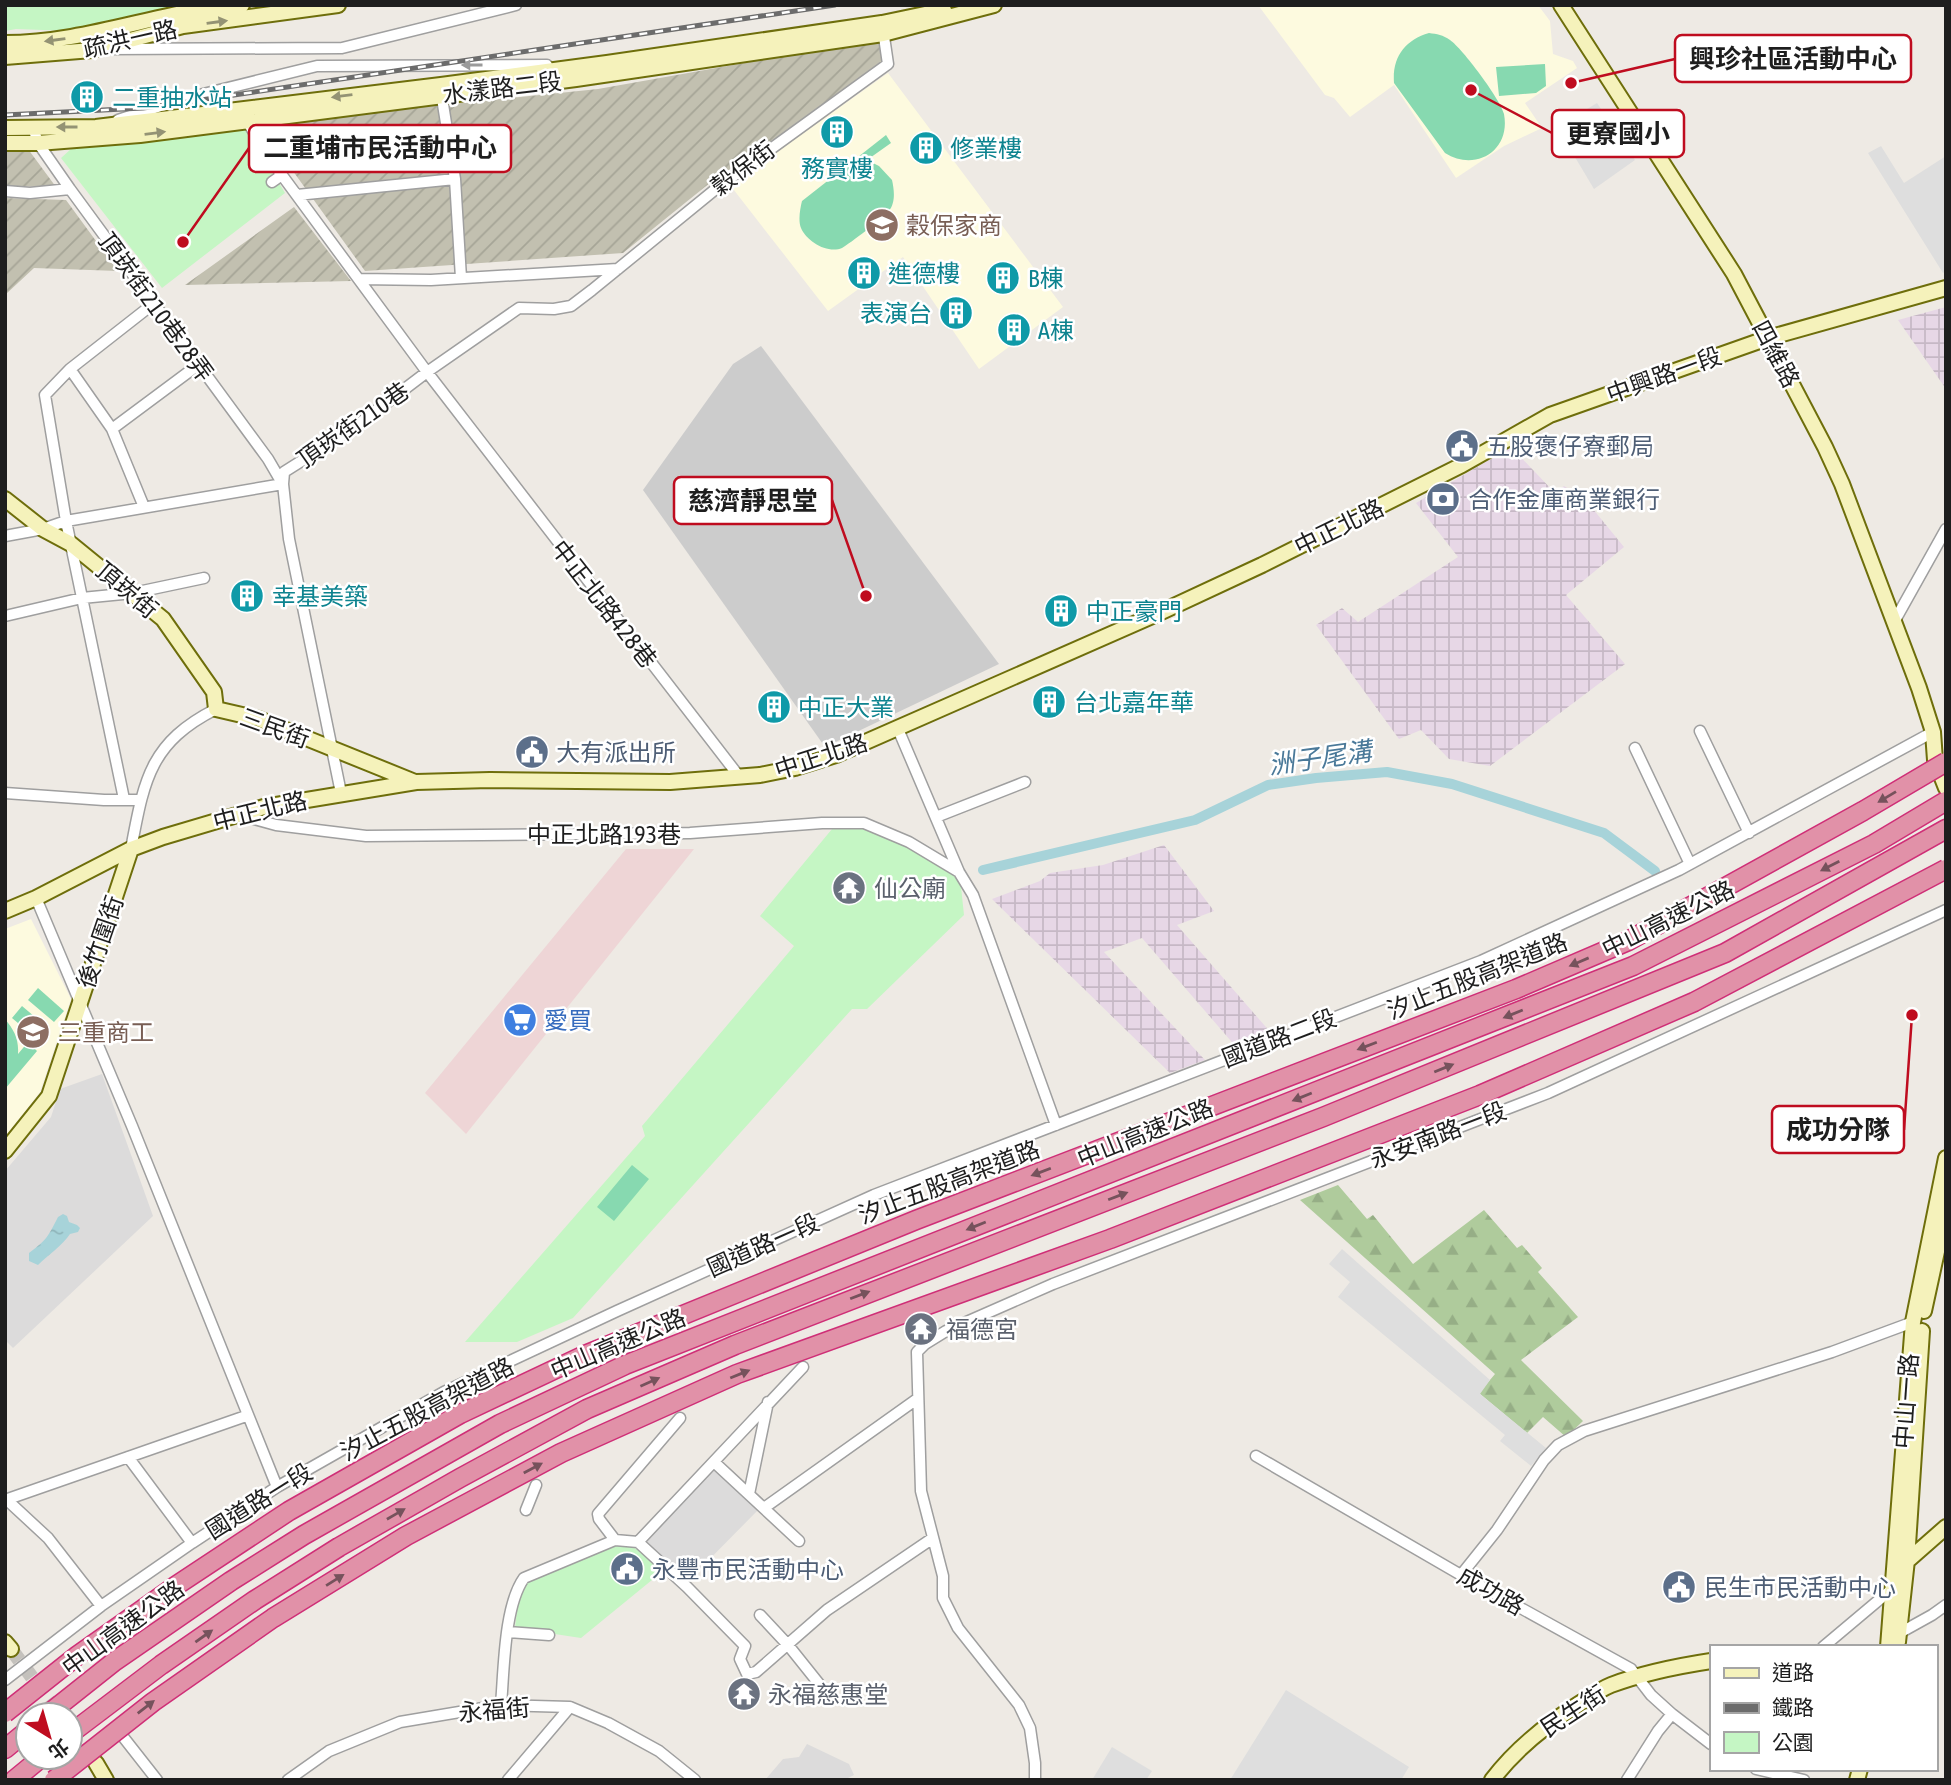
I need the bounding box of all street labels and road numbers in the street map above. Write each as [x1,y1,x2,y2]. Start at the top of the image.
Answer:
street label: 疏洪一路 [80,15,180,63]
street label: 水漾路二段 [441,67,563,109]
street label: 穀保街 [706,136,780,200]
street label: 頂崁街210巷28弄 [93,228,219,386]
street label: 四維路 [1747,316,1805,392]
street label: 中興路一段 [1603,342,1725,408]
street label: 頂崁街210巷 [292,377,414,473]
street label: 中正北路 [1290,494,1388,560]
street label: 中正北路428巷 [546,535,662,673]
street label: 頂崁街 [91,557,163,623]
street label: 三民街 [237,703,313,753]
street label: 中正北路 [771,728,871,784]
street label: 中正北路 [210,786,310,836]
street label: 中正北路193巷 [527,821,681,848]
street label: 中山高速公路 [1597,875,1739,963]
street label: 後竹圍街 [72,892,128,992]
street label: 汐止五股高架道路 [1383,928,1571,1024]
street label: 國道路二段 [1218,1004,1340,1072]
street label: 中山高速公路 [1073,1094,1217,1172]
street label: 永安南路一段 [1366,1097,1510,1173]
street label: 汐止五股高架道路 [855,1135,1043,1229]
street label: 國道路一段 [703,1208,823,1282]
street label: 中山高速公路 [546,1303,690,1385]
street label: 汐止五股高架道路 [336,1352,518,1466]
street label: 中山一路 [1889,1352,1923,1450]
street label: 國道路一段 [201,1458,317,1544]
street label: 成功路 [1453,1562,1529,1620]
street label: 中山高速公路 [57,1575,189,1681]
street label: 民生街 [1535,1680,1611,1742]
street label: 永福街 [457,1693,531,1727]

